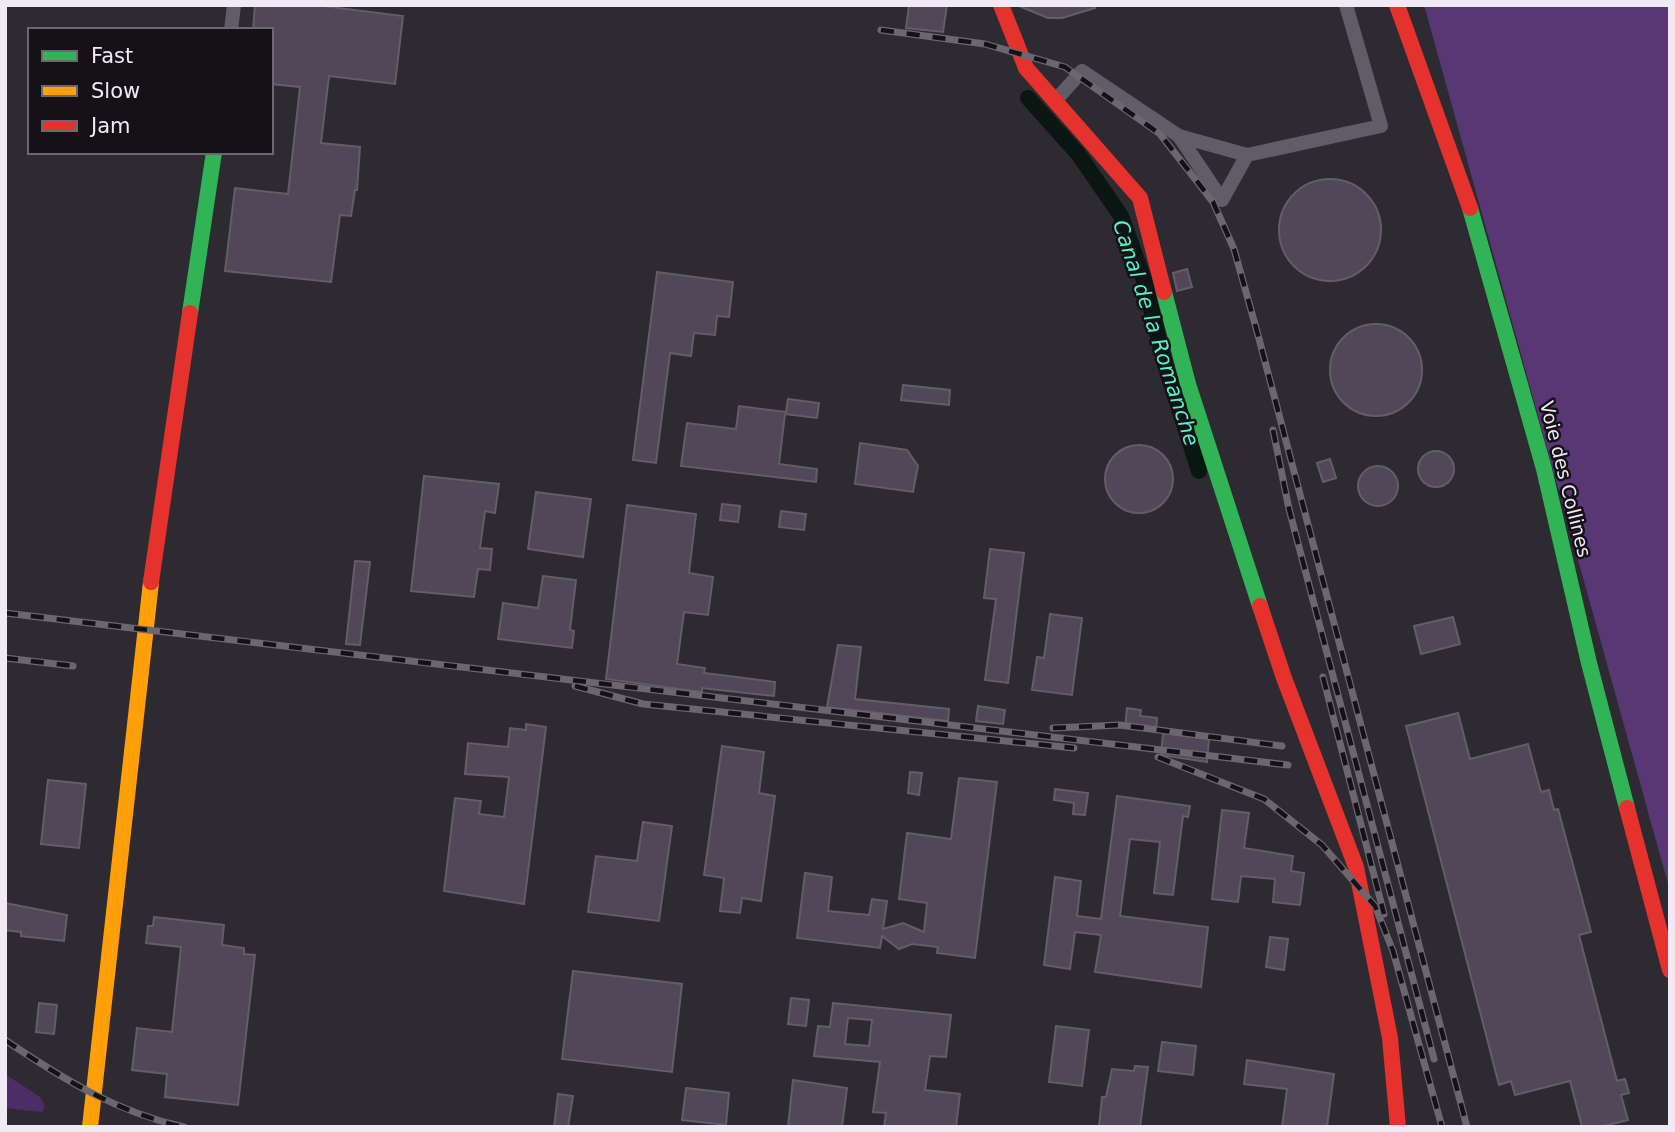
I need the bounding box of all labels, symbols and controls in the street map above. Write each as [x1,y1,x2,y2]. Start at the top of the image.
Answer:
legend [28,28,273,154]
text: Fast [91,44,133,68]
text: Slow [91,79,140,103]
text: Jam [89,114,131,138]
water label: Canal de la Romanche [1108,217,1204,449]
street label: Voie des Collines [1536,399,1596,559]

